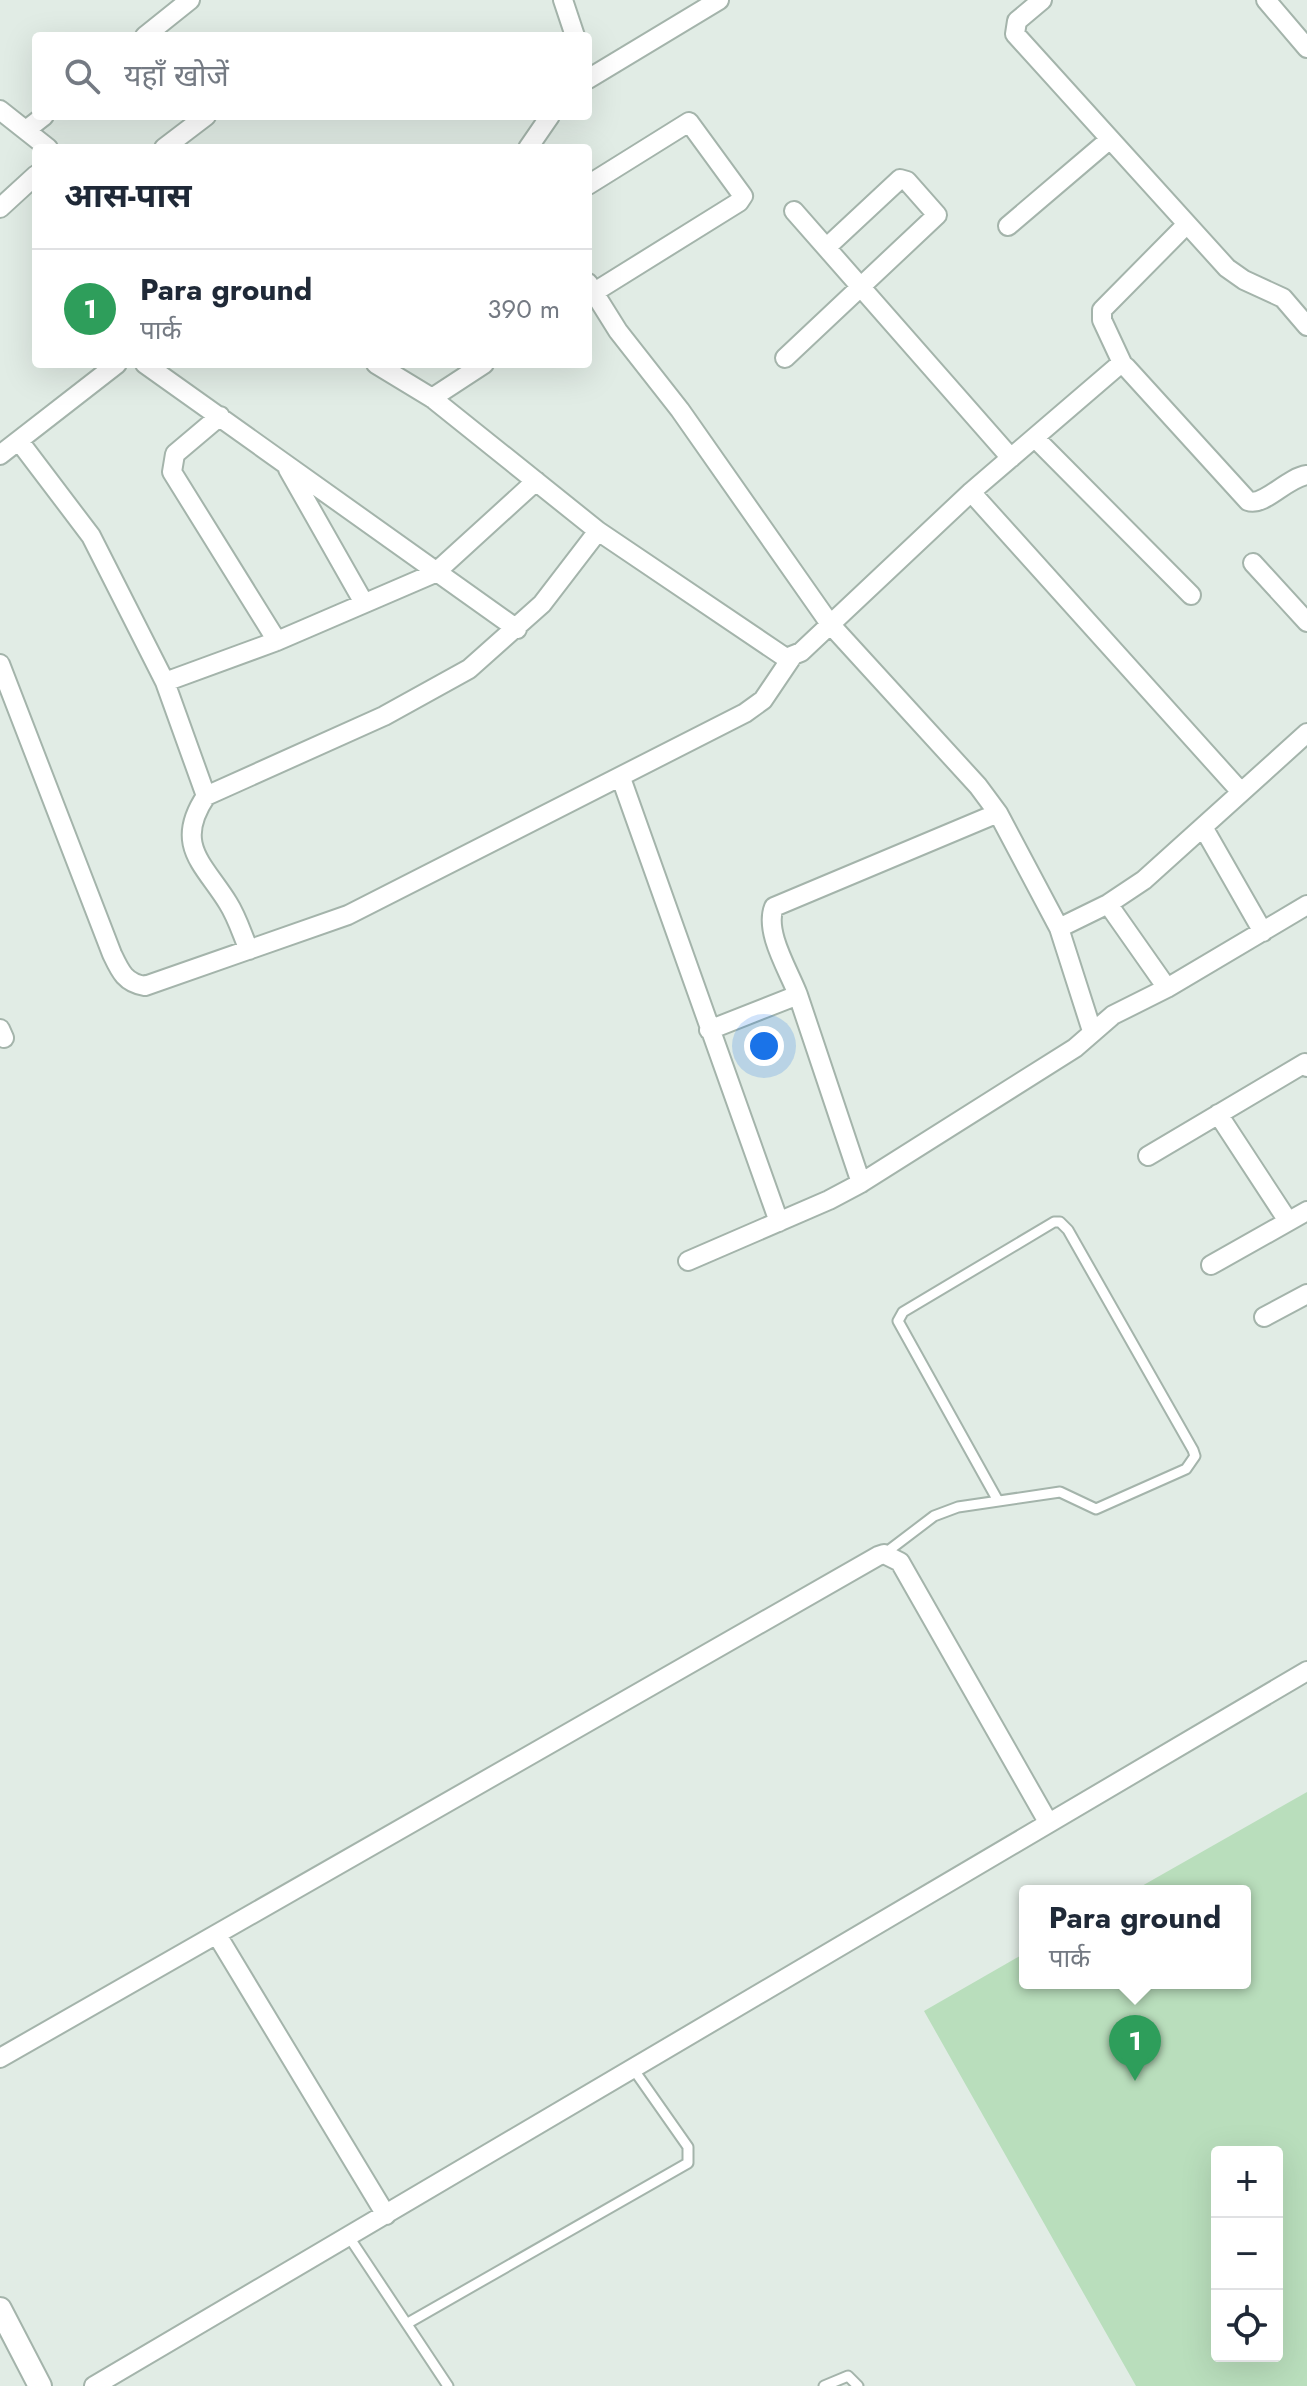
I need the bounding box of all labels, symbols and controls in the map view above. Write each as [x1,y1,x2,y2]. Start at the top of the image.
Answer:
search box [32,32,592,120]
icon: search [60,54,104,98]
text: यहाँ खोजें [124,54,229,97]
text: आस-पास [64,171,192,220]
text: Para ground [140,268,312,311]
text: 1 [83,290,97,328]
text: 390 m [487,290,560,328]
text: पार्क [140,311,181,349]
your location [744,1026,784,1066]
popup [1019,1885,1251,1989]
text: Para ground [1049,1896,1221,1939]
text: पार्क [1049,1939,1090,1977]
pin: 1 [1109,2015,1161,2081]
map controls [1211,2146,1283,2362]
button: + [1211,2146,1283,2218]
button: − [1211,2218,1283,2290]
button: locate [1211,2290,1283,2362]

